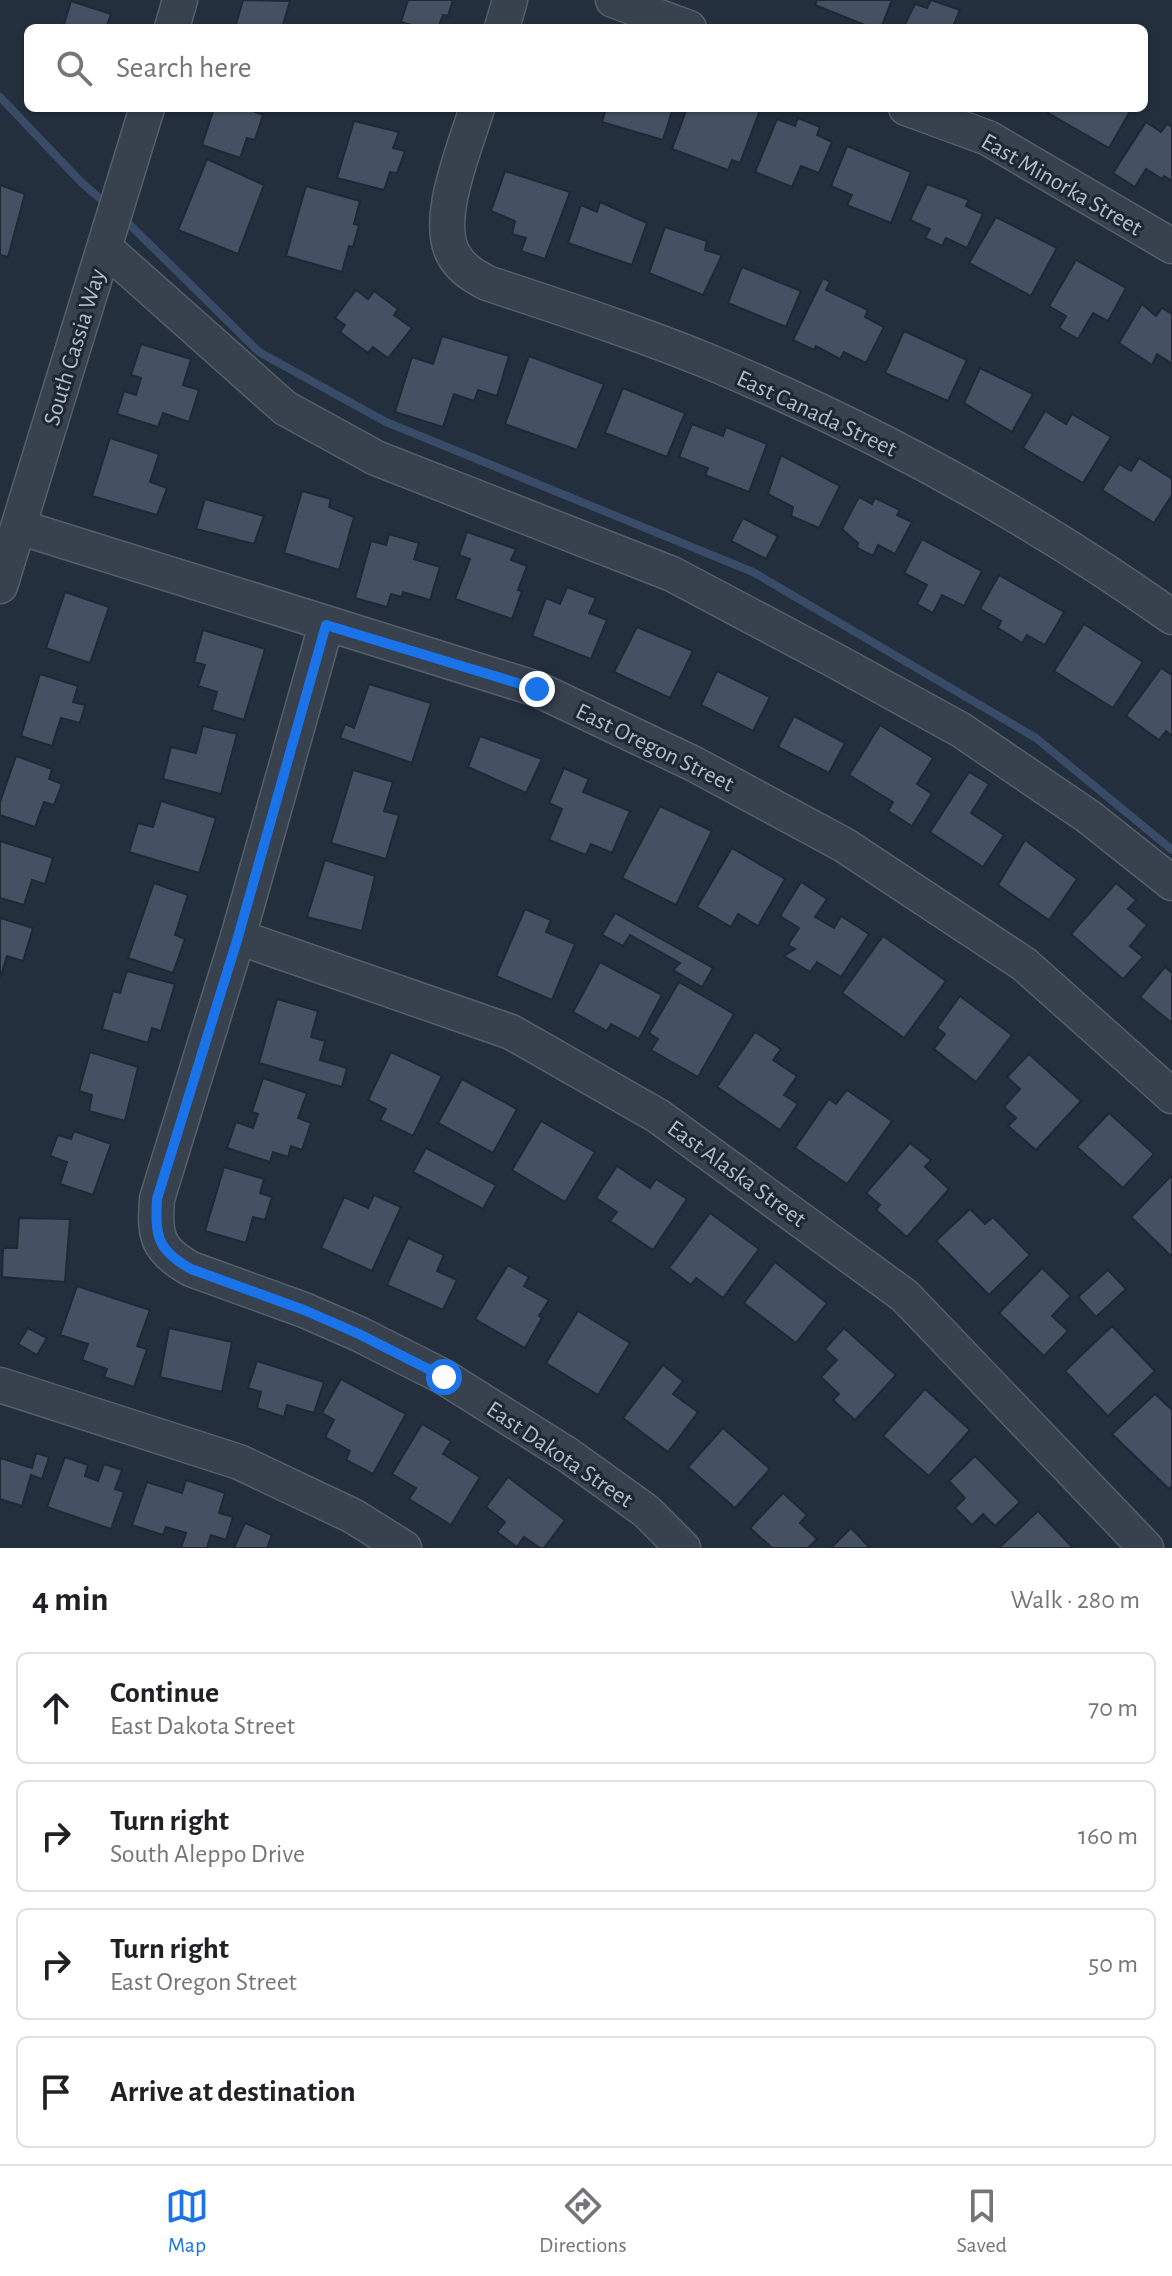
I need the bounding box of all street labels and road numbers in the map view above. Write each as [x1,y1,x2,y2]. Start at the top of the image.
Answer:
street label: East Minorka Street [977,129,1146,241]
street label: South Cassia Way [40,266,110,428]
street label: East Canada Street [733,366,901,462]
street label: East Oregon Street [572,699,738,797]
street label: East Alaska Street [663,1116,810,1232]
street label: East Dakota Street [482,1397,637,1513]

